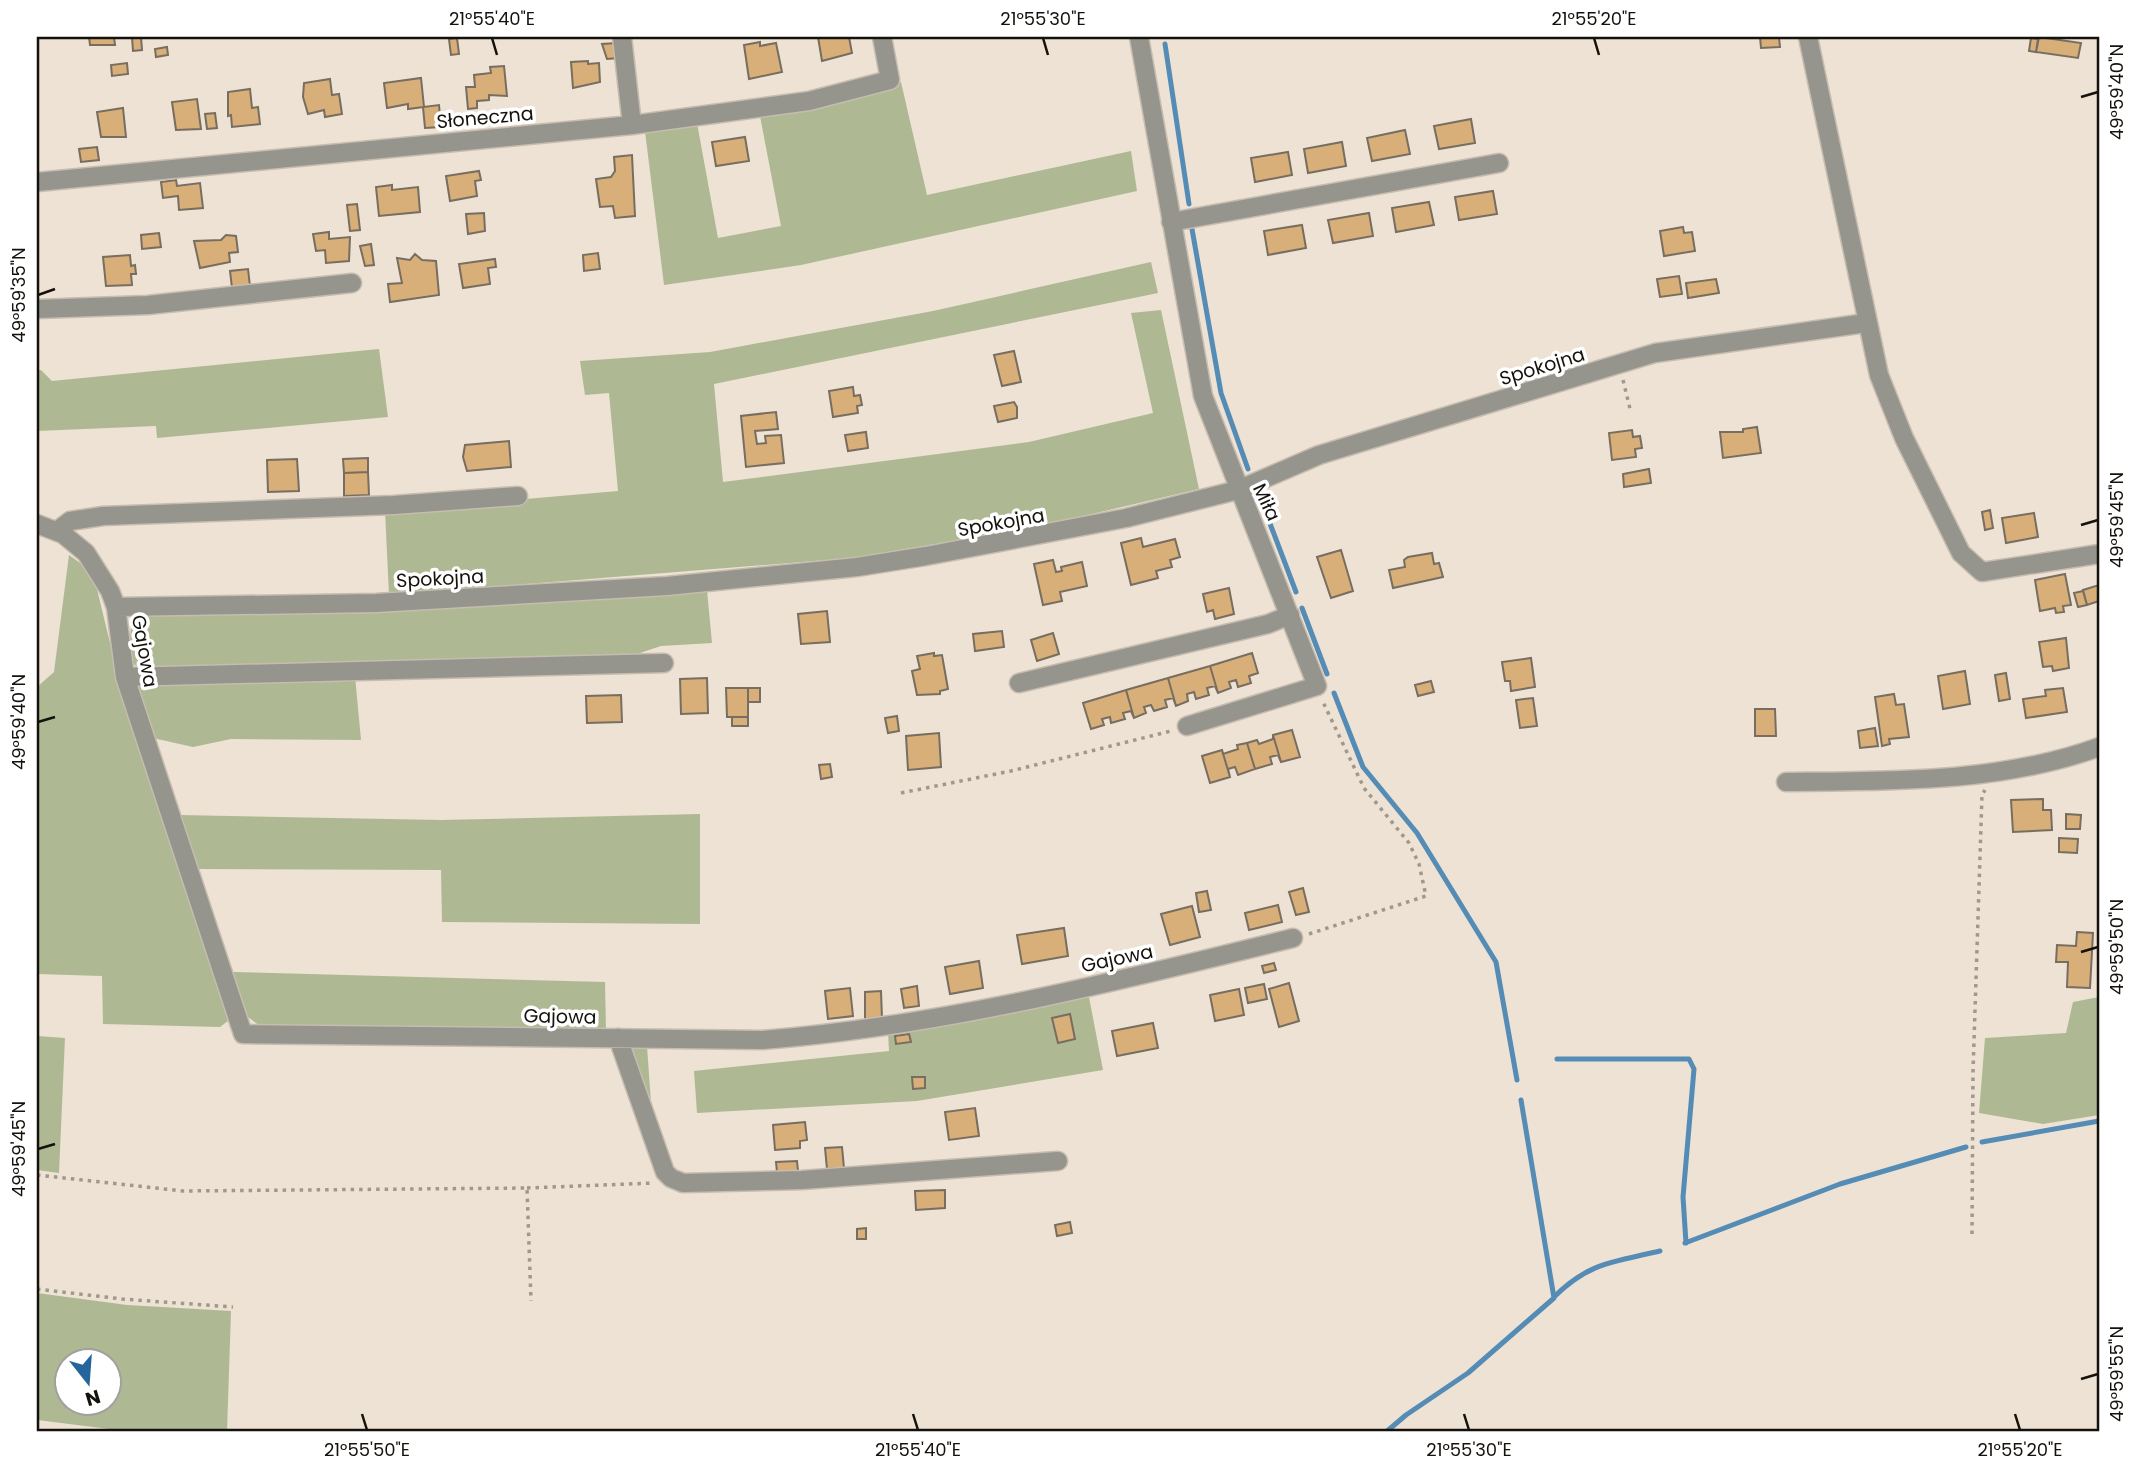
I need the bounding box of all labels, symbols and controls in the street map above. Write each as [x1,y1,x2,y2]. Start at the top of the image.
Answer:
text: 21°55'40"E [449,6,535,31]
text: 21°55'30"E [1000,6,1086,31]
text: 21°55'20"E [1551,6,1637,31]
text: 49°59'40"N [2104,44,2129,140]
street label: Słoneczna [435,100,535,135]
text: 49°59'35"N [6,247,31,343]
street label: Spokojna [1496,341,1588,392]
text: 49°59'45"N [2104,472,2129,568]
street label: Miła [1246,479,1287,525]
street label: Spokojna [955,502,1047,543]
street label: Spokojna [395,563,485,594]
street label: Gajowa [125,613,164,689]
text: 49°59'40"N [6,674,31,770]
text: 49°59'50"N [2104,899,2129,995]
street label: Gajowa [1079,938,1156,979]
street label: Gajowa [523,1002,597,1031]
text: 49°59'45"N [6,1101,31,1197]
text: 49°59'55"N [2104,1326,2129,1422]
north arrow [52,1346,122,1416]
text: N [82,1383,104,1413]
text: 21°55'50"E [324,1437,410,1462]
text: 21°55'40"E [875,1437,961,1462]
text: 21°55'30"E [1426,1437,1512,1462]
text: 21°55'20"E [1977,1437,2063,1462]

